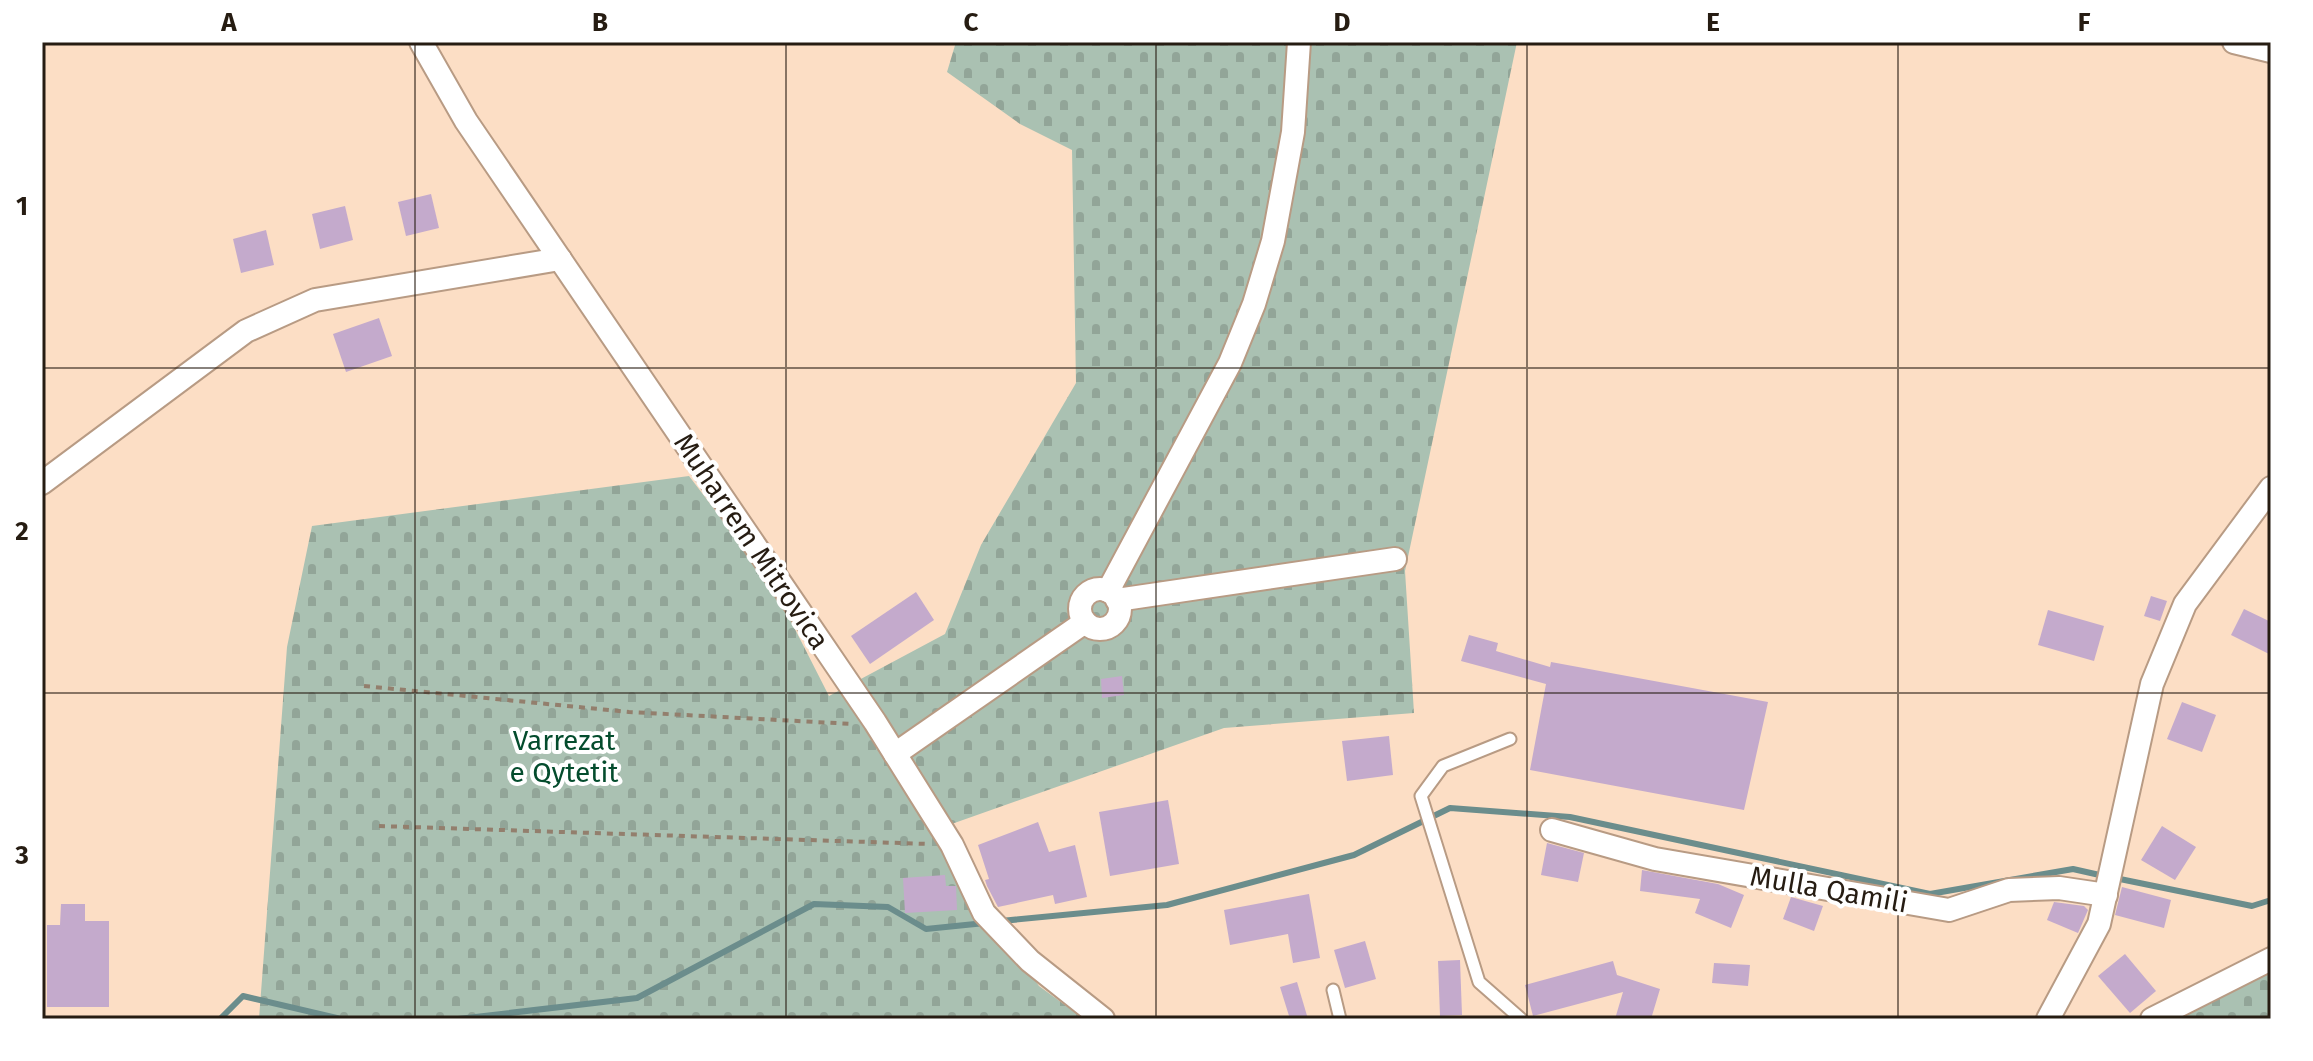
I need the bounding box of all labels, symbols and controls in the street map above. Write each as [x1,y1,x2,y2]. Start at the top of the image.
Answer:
text: A [220,7,237,38]
text: B [592,7,608,38]
text: C [964,7,979,38]
text: D [1334,7,1351,38]
text: E [1706,7,1720,38]
text: F [2078,7,2091,38]
text: 1 [16,191,28,222]
street label: Muharrem Mitrovica [667,427,836,655]
text: 2 [15,516,29,547]
park label: Varrezat e Qytetit [510,724,619,789]
text: 3 [14,840,29,871]
street label: Mulla Qamili [1748,859,1910,920]

